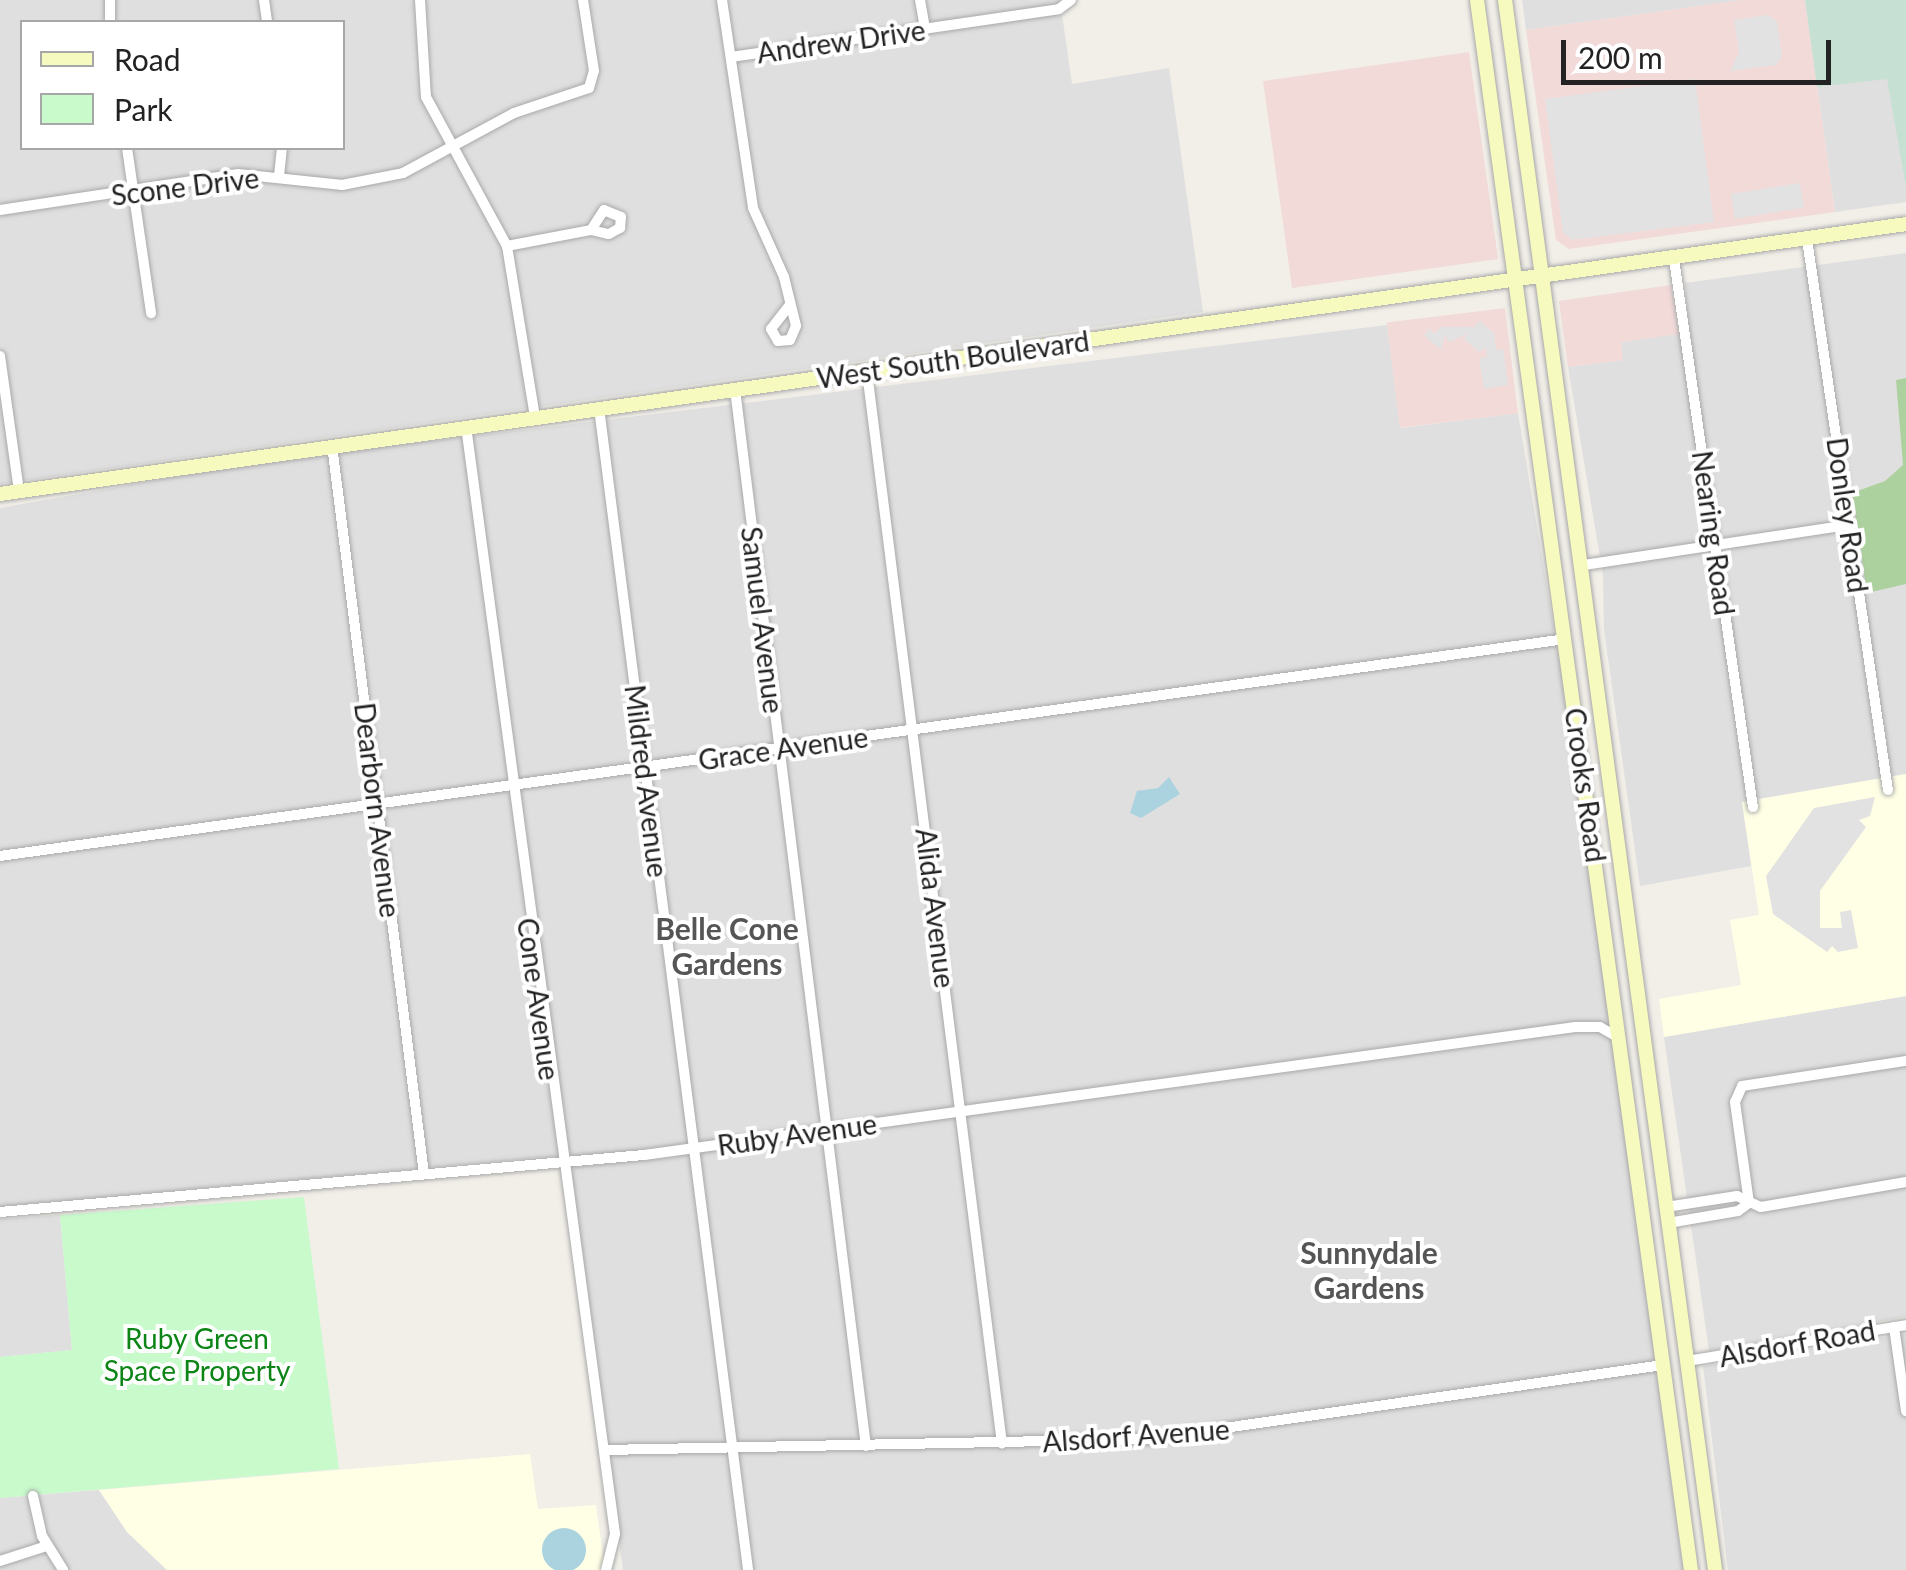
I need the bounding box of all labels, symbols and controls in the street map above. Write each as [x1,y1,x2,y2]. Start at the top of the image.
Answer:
street label: Andrew Drive [754,13,928,69]
legend [20,20,345,150]
scale bar [1566,20,1836,82]
text: 200 m [1578,39,1663,75]
text: Road [114,41,181,77]
text: Park [114,91,173,127]
street label: Scone Drive [109,160,261,212]
street label: West South Boulevard [815,323,1091,395]
street label: Donley Road [1820,435,1876,595]
street label: Nearing Road [1686,448,1742,618]
street label: Samuel Avenue [735,524,791,716]
street label: Mildred Avenue [618,682,676,880]
street label: Dearborn Avenue [348,700,408,920]
street label: Crooks Road [1559,706,1613,864]
street label: Grace Avenue [696,719,870,777]
street label: Alida Avenue [909,826,963,990]
district label: Belle Cone Gardens [655,910,799,980]
street label: Cone Avenue [511,915,567,1083]
street label: Ruby Avenue [714,1106,880,1162]
district label: Sunnydale Gardens [1300,1234,1438,1304]
street label: Alsdorf Road [1716,1313,1878,1373]
park label: Ruby Green Space Property [104,1321,290,1387]
street label: Alsdorf Avenue [1041,1412,1231,1458]

